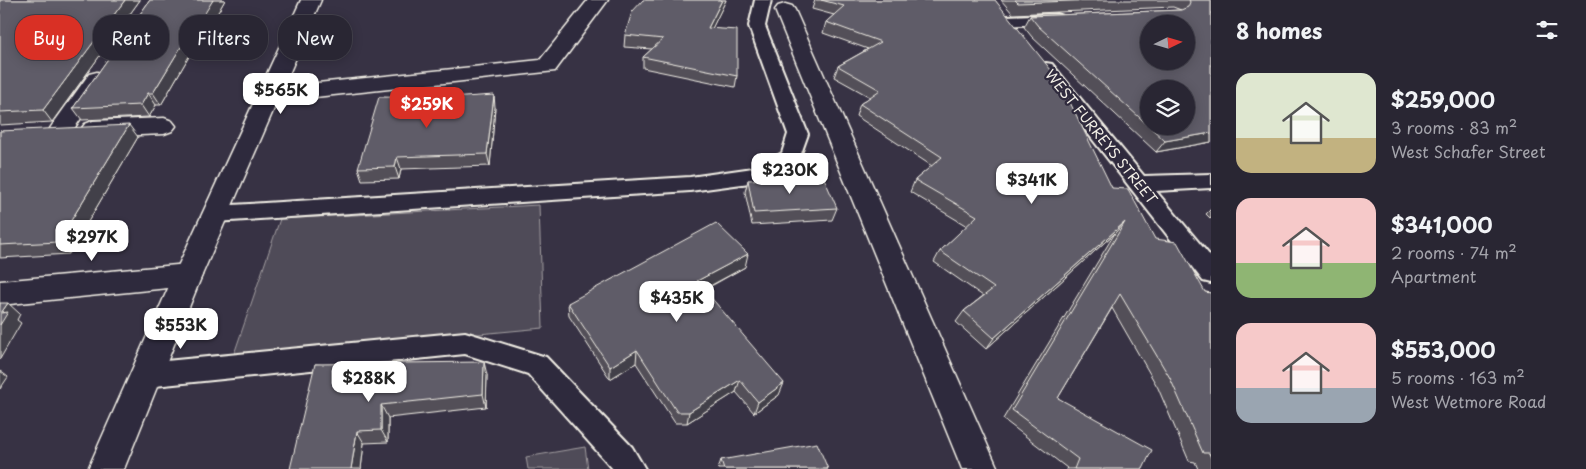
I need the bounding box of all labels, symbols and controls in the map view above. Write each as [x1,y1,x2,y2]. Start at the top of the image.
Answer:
text: 8 homes [1236,14,1322,46]
chip: Buy [15,15,83,60]
chip: Rent [93,15,169,60]
chip: Filters [179,15,268,60]
chip: New [278,15,352,60]
north arrow [1140,15,1195,70]
map controls [1140,15,1195,135]
icon: filters [1533,16,1561,44]
street label: WEST FURREYS STREET [1040,65,1163,209]
pin: $565K [246,72,316,115]
text: $565K [254,77,308,101]
button: layers [1140,80,1195,135]
text: $259,000 [1391,83,1495,115]
pin: $259K [392,86,462,129]
text: $259K [401,91,453,115]
icon: home [1276,93,1336,153]
text: 3 rooms · 83 m² [1391,115,1517,139]
text: West Schafer Street [1391,139,1546,163]
pin: $230K [755,152,825,195]
text: $230K [762,157,818,181]
pin: $341K [997,162,1067,205]
text: $341K [1007,167,1057,191]
text: $341,000 [1391,208,1493,240]
icon: home [1276,218,1336,278]
pin: $297K [57,220,127,262]
text: $297K [66,224,118,248]
text: 2 rooms · 74 m² [1391,240,1517,264]
text: Apartment [1391,264,1476,288]
pin: $435K [642,280,712,323]
text: $435K [650,285,704,309]
pin: $553K [146,308,216,350]
text: $553K [155,312,207,336]
text: $553,000 [1391,333,1496,365]
icon: home [1276,343,1336,403]
pin: $288K [334,360,404,403]
text: $288K [343,365,395,389]
text: 5 rooms · 163 m² [1391,365,1525,389]
text: West Wetmore Road [1391,389,1546,413]

